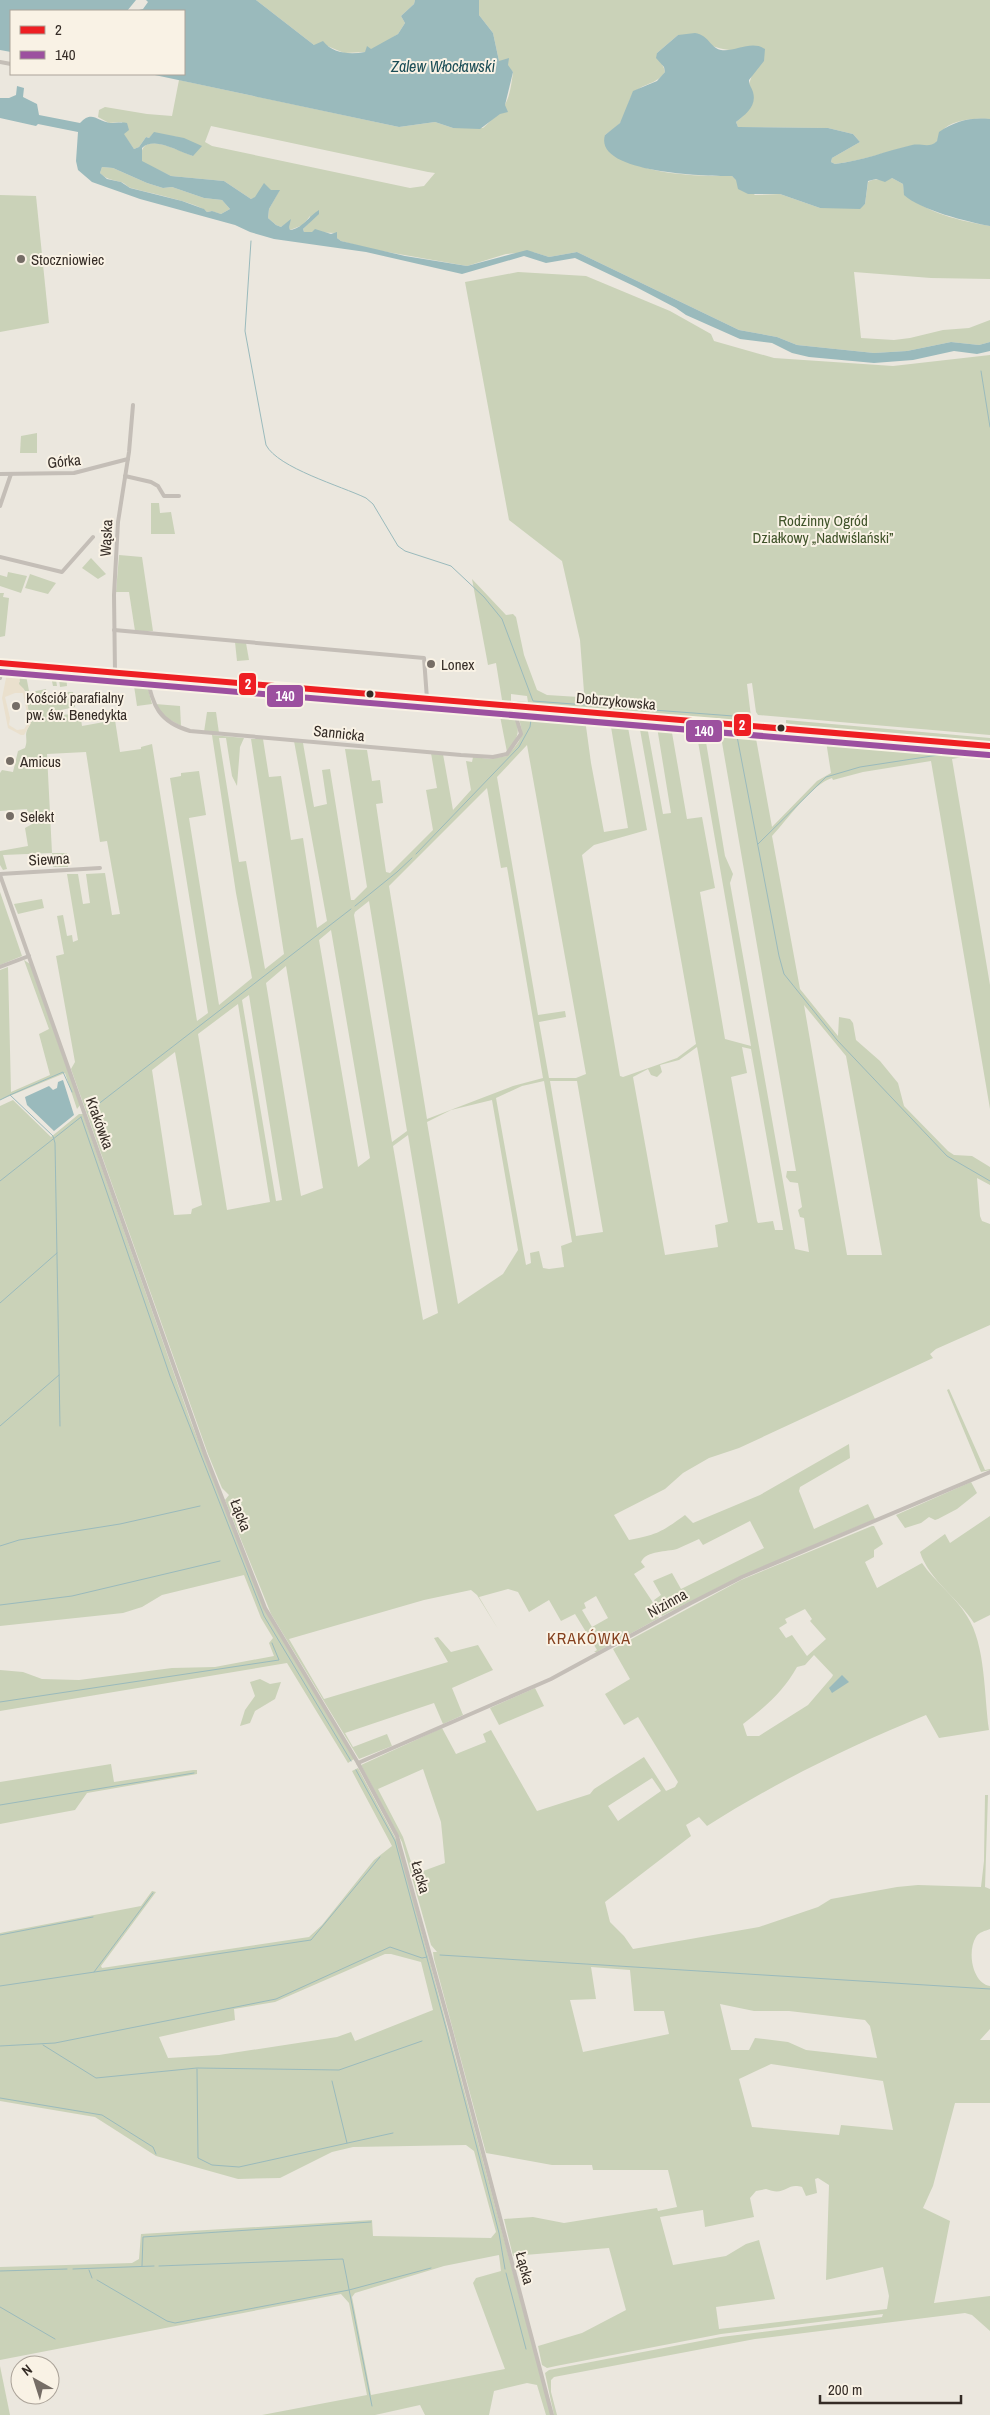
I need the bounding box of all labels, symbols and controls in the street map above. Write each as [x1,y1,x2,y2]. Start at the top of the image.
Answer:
legend [10,10,185,75]
text: 2 [55,19,62,40]
text: 140 [55,44,76,65]
water label: Zalew Włocławski [390,55,495,77]
place label: Stoczniowiec [31,249,104,270]
marker: Stoczniowiec [15,253,27,265]
street label: Górka [46,449,82,473]
park label: Rodzinny Ogród Działkowy „Nadwiślański” [753,510,893,548]
street label: Wąska [95,519,117,557]
place label: Lonex [441,654,475,675]
marker: Lonex [425,658,437,670]
line badge: 2 [238,672,257,696]
text: 2 [245,675,251,693]
line badge: 140 [266,684,304,708]
place label: Kościół parafialny pw. św. Benedykta [26,687,127,725]
text: 140 [275,687,295,705]
street label: Dobrzykowska [575,687,657,715]
unlabelled marker [365,689,375,699]
marker: Kościół parafialny pw. św. Benedykta [10,700,22,712]
line badge: 2 [733,713,752,737]
text: 2 [739,716,745,734]
line badge: 140 [685,719,723,743]
street label: Sannicka [312,720,366,746]
text: 140 [694,722,714,740]
unlabelled marker [776,723,786,733]
place label: Amicus [19,751,61,772]
marker: Amicus [4,755,16,767]
place label: Selekt [20,806,55,827]
marker: Selekt [4,810,16,822]
street label: Siewna [28,847,70,871]
street label: Krakówka [81,1094,119,1152]
street label: Łącka [225,1496,257,1534]
street label: Nizinna [643,1583,691,1622]
district label: KRAKÓWKA [547,1627,631,1649]
street label: Łącka [406,1858,436,1896]
street label: Łącka [511,2249,539,2287]
north arrow [10,2355,60,2405]
text: N [18,2360,36,2380]
scale bar [820,2372,961,2404]
text: 200 m [828,2379,862,2400]

